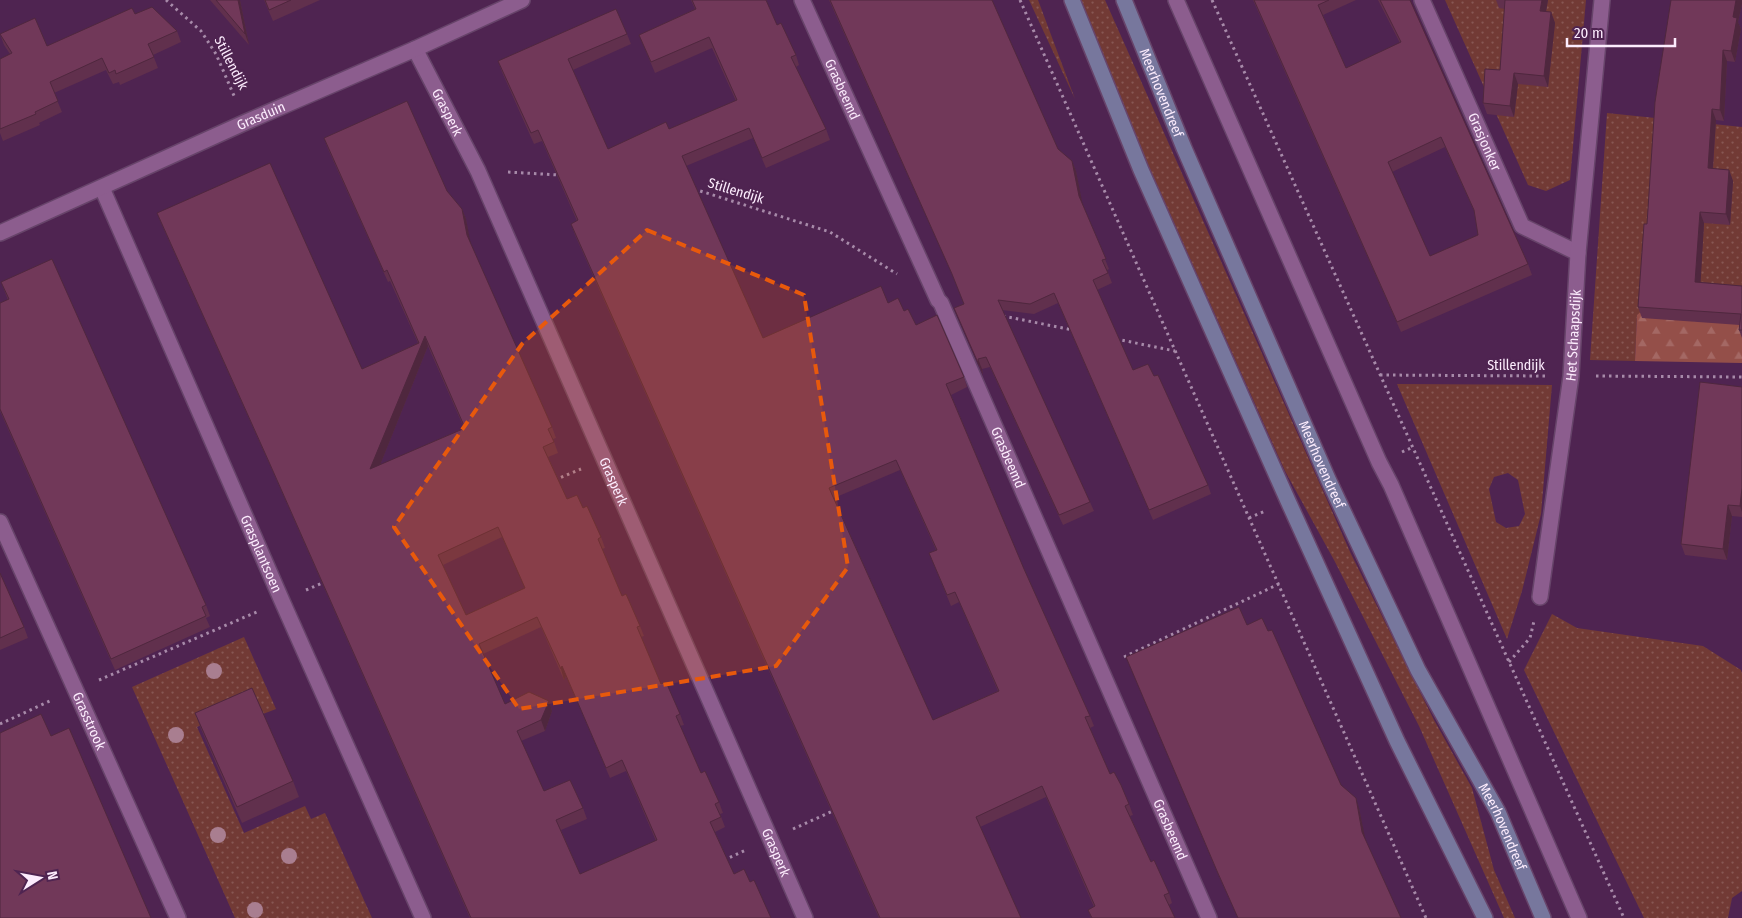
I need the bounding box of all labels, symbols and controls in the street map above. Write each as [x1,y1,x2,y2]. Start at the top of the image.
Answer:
scale bar [1567,15,1674,47]
text: 20 m [1574,24,1604,42]
street label: Stillendijk [210,33,252,93]
street label: Meerhovendreef [1136,46,1188,141]
street label: Grasbeemd [821,56,864,122]
street label: Grasperk [428,86,467,139]
street label: Grasduin [234,98,288,134]
street label: Grasjonker [1464,110,1505,174]
street label: Stillendijk [706,174,767,208]
street label: Het Schaapsdijk [1562,288,1584,382]
street label: Stillendijk [1487,357,1545,374]
street label: Meerhovendreef [1295,418,1350,513]
street label: Grasbeemd [988,424,1029,490]
street label: Grasperk [596,454,632,508]
street label: Grasplantsoen [237,512,286,595]
street label: Grasstrook [69,689,110,753]
street label: Meerhovendreef [1475,780,1531,874]
street label: Grasbeemd [1150,796,1191,863]
street label: Grasperk [758,825,794,879]
north arrow [15,853,65,903]
text: N [43,870,61,881]

